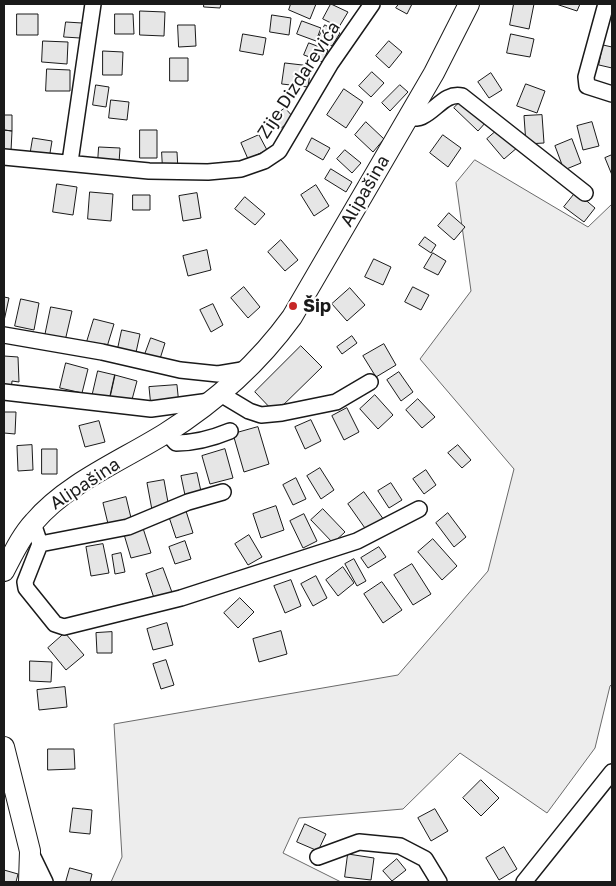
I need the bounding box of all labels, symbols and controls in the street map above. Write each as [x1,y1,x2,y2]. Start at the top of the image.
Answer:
street label: Zije Dizdarevića [253,17,345,143]
street label: Alipašina [336,151,394,231]
place label: Šip [303,295,331,317]
marker: Šip [287,300,299,312]
street label: Alipašina [46,453,124,515]

